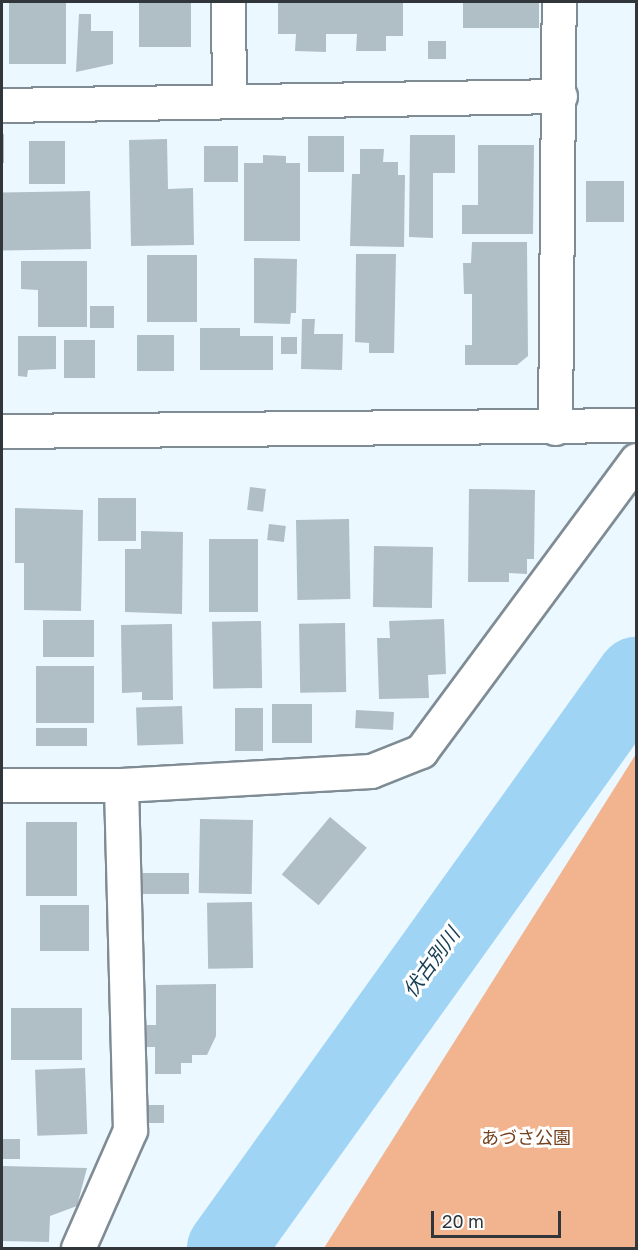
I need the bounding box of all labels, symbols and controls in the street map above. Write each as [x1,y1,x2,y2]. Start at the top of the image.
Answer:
water label: 伏古別川 [398,923,464,1001]
park label: あづさ公園 [481,1126,571,1148]
scale bar [434,1199,564,1237]
text: 20 m [442,1210,484,1232]

